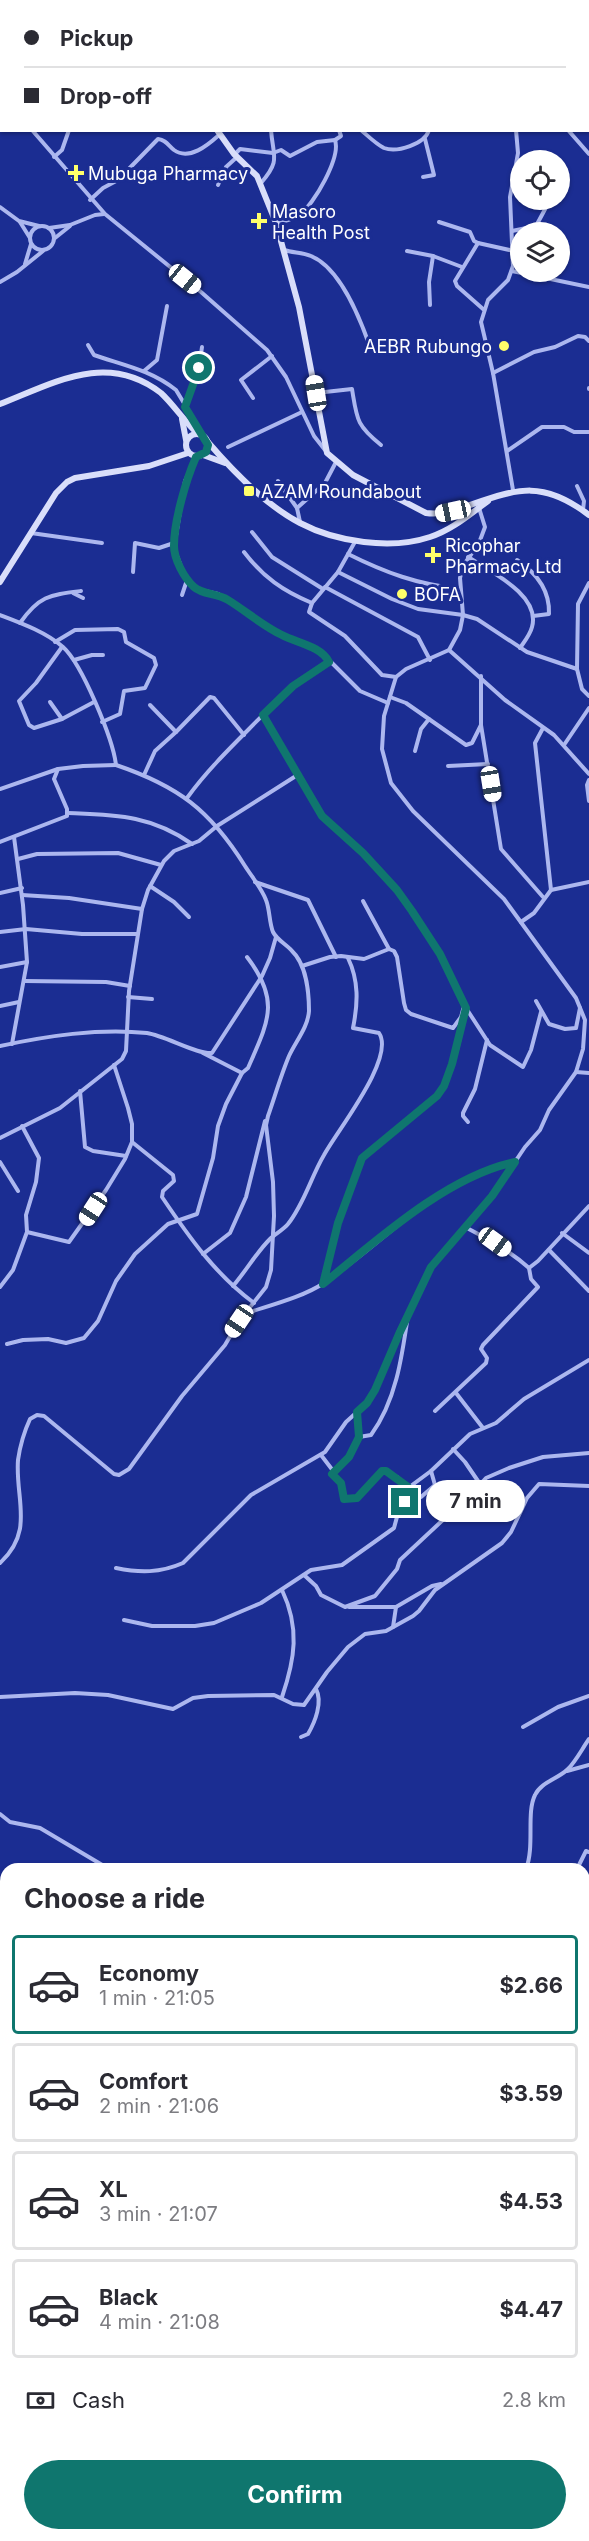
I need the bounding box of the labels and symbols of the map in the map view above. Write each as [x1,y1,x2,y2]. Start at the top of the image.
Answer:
place label: Mubuga Pharmacy [88,163,248,184]
marker: Mubuga Pharmacy [69,166,83,180]
place label: Masoro Health Post [272,201,370,243]
marker: Masoro Health Post [250,212,268,230]
car [165,261,205,297]
place label: AEBR Rubungo [364,336,492,357]
marker: AEBR Rubungo [497,339,511,353]
route start [185,354,212,381]
car [304,374,328,412]
place label: AZAM Roundabout [261,481,421,502]
marker: AZAM Roundabout [242,484,256,498]
car [434,498,472,524]
place label: Ricophar Pharmacy Ltd [445,535,562,577]
marker: Ricophar Pharmacy Ltd [426,548,440,562]
place label: BOFA [414,584,461,605]
marker: BOFA [395,587,409,601]
car [479,765,503,803]
car [76,1189,110,1229]
car [475,1224,515,1260]
car [221,1301,257,1341]
callout: 7 min [426,1481,525,1523]
route end [391,1488,418,1515]

